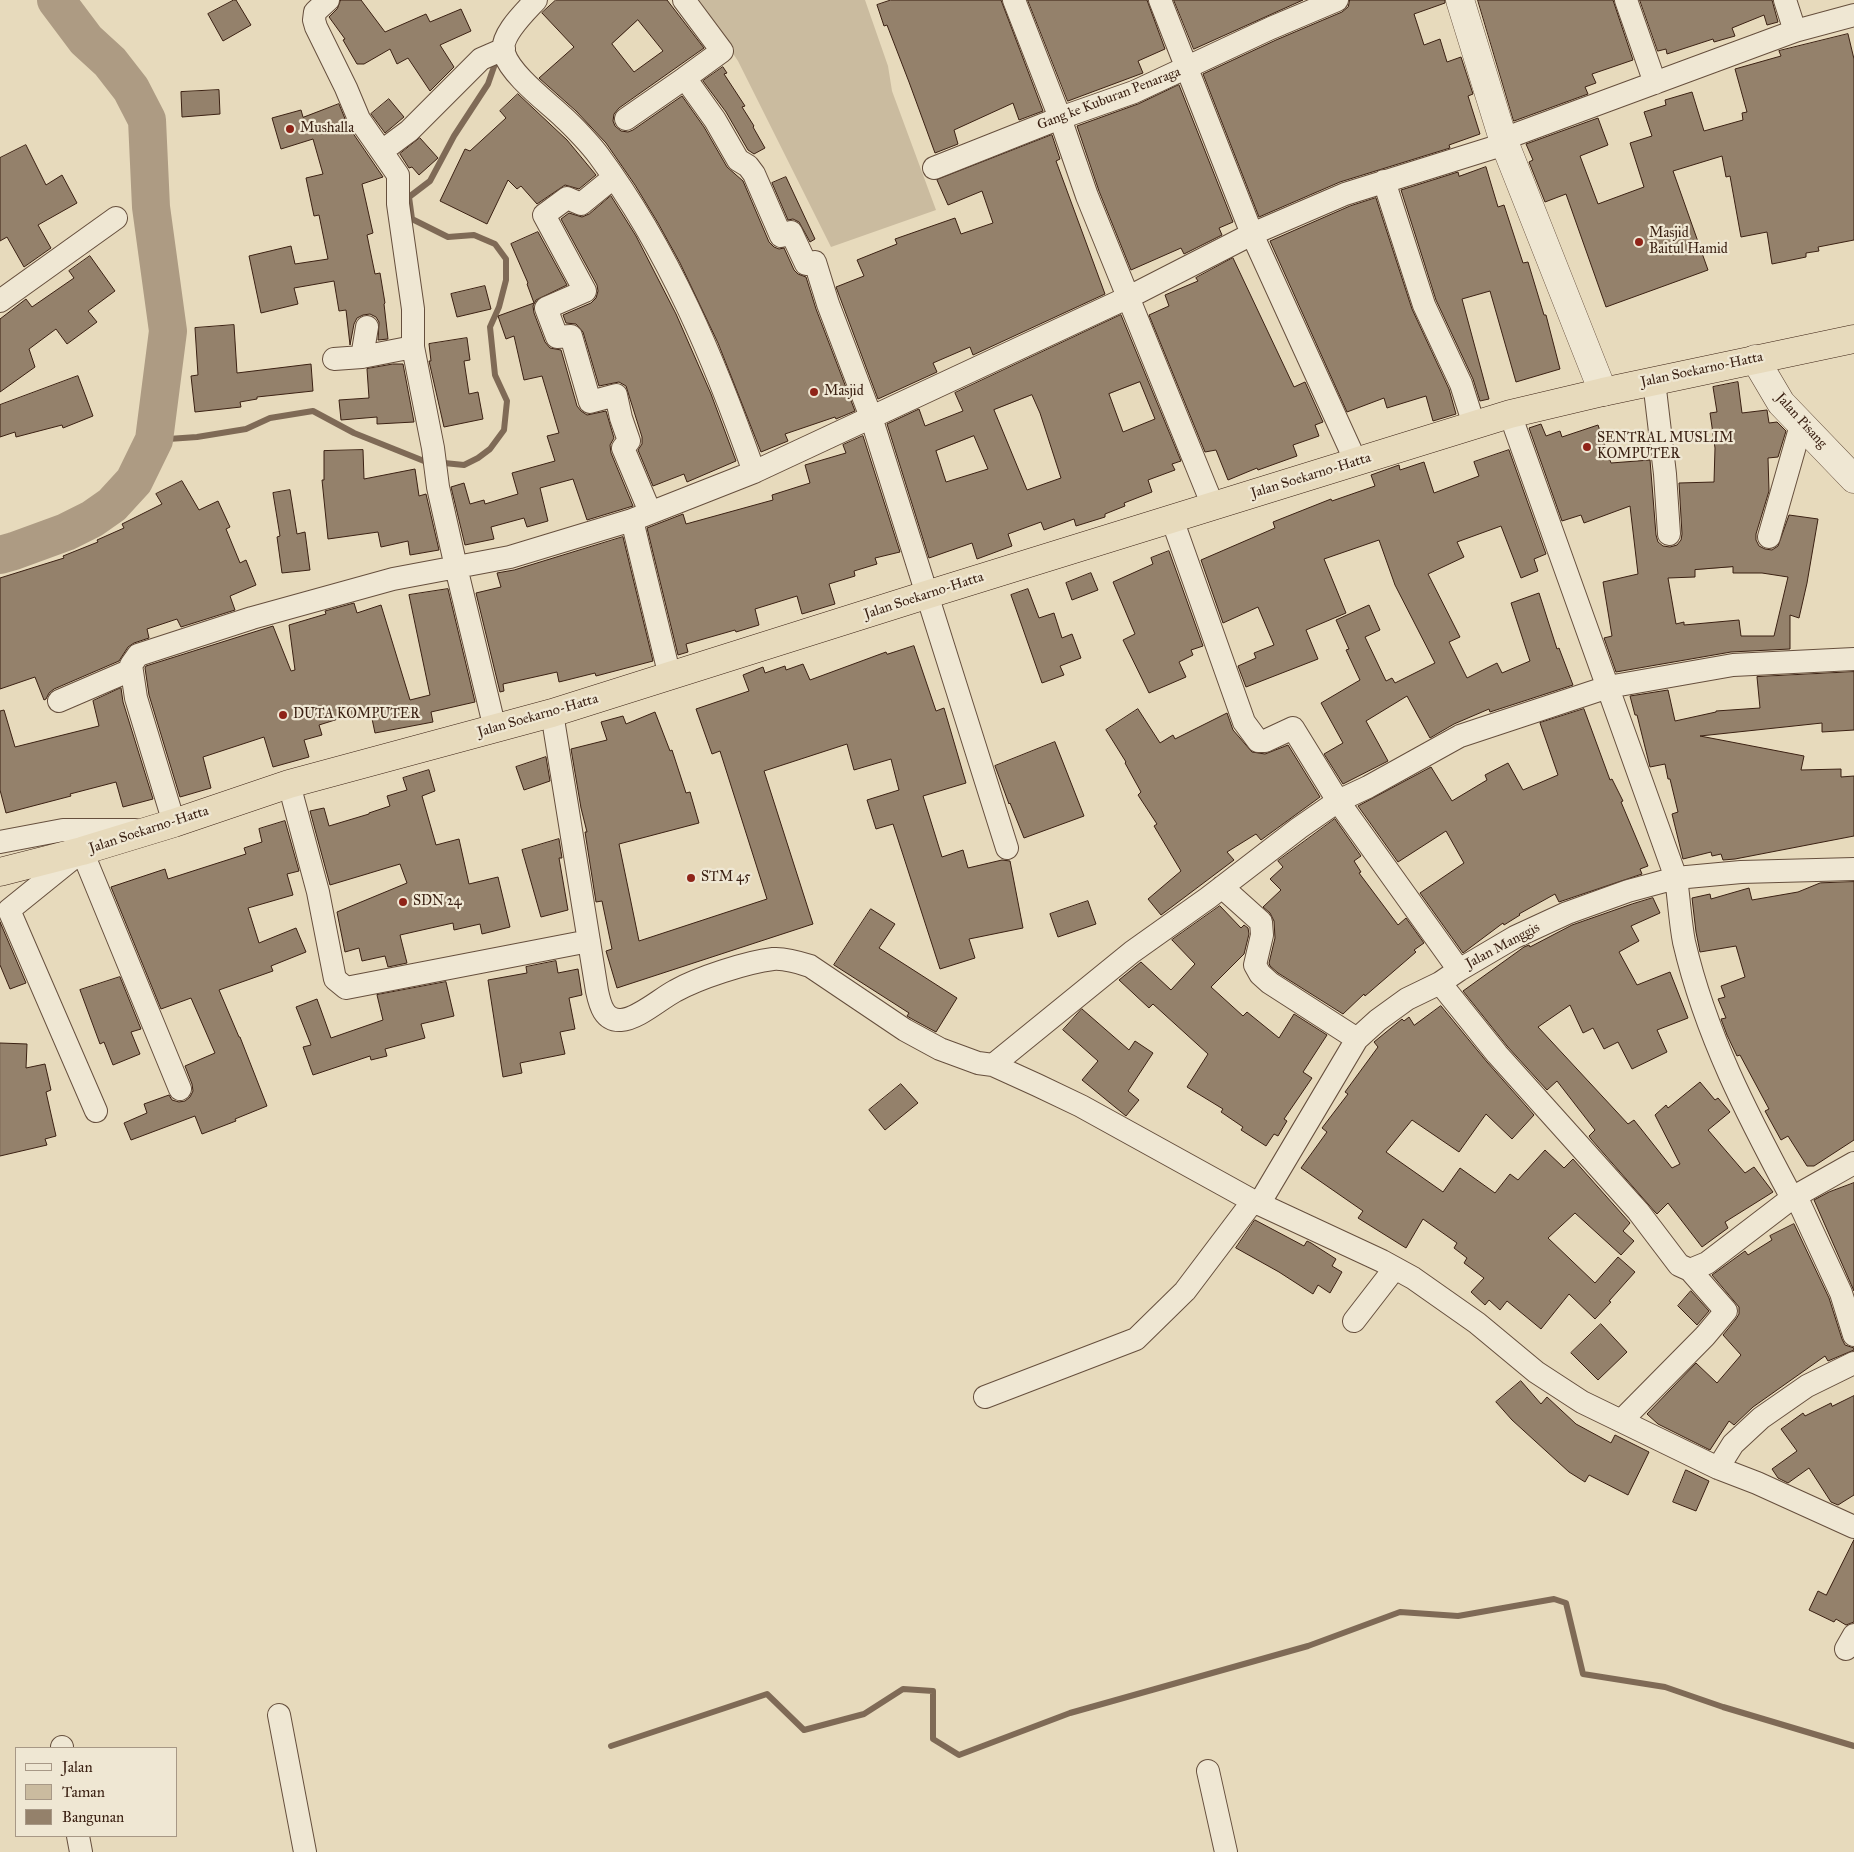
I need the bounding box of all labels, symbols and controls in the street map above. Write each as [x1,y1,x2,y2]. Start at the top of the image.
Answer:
street label: Gang ke Kuburan Penaraga [1035,64,1183,134]
place label: Mushalla [300,121,354,137]
marker: Mushalla [284,123,296,135]
place label: Masjid Baitul Hamid [1649,226,1728,258]
marker: Masjid Baitul Hamid [1633,236,1645,248]
street label: Jalan Soekarno-Hatta [1639,349,1765,391]
place label: Masjid [824,384,864,400]
marker: Masjid [808,386,820,398]
street label: Jalan Pisang [1772,390,1830,452]
place label: SENTRAL MUSLIM KOMPUTER [1597,431,1733,464]
marker: SENTRAL MUSLIM KOMPUTER [1581,441,1593,453]
street label: Jalan Soekarno-Hatta [1249,450,1373,502]
street label: Jalan Soekarno-Hatta [862,569,986,623]
street label: Jalan Soekarno-Hatta [476,691,600,741]
place label: DUTA KOMPUTER [293,707,420,723]
marker: DUTA KOMPUTER [277,709,289,721]
street label: Jalan Soekarno-Hatta [87,803,211,857]
place label: STM 45 [701,870,750,886]
marker: STM 45 [685,872,697,884]
place label: SDN 24 [413,894,461,910]
marker: SDN 24 [397,896,409,908]
street label: Jalan Manggis [1463,919,1543,973]
legend [15,1747,178,1837]
text: Jalan [62,1758,93,1776]
text: Taman [62,1783,105,1801]
text: Bangunan [62,1808,124,1826]

